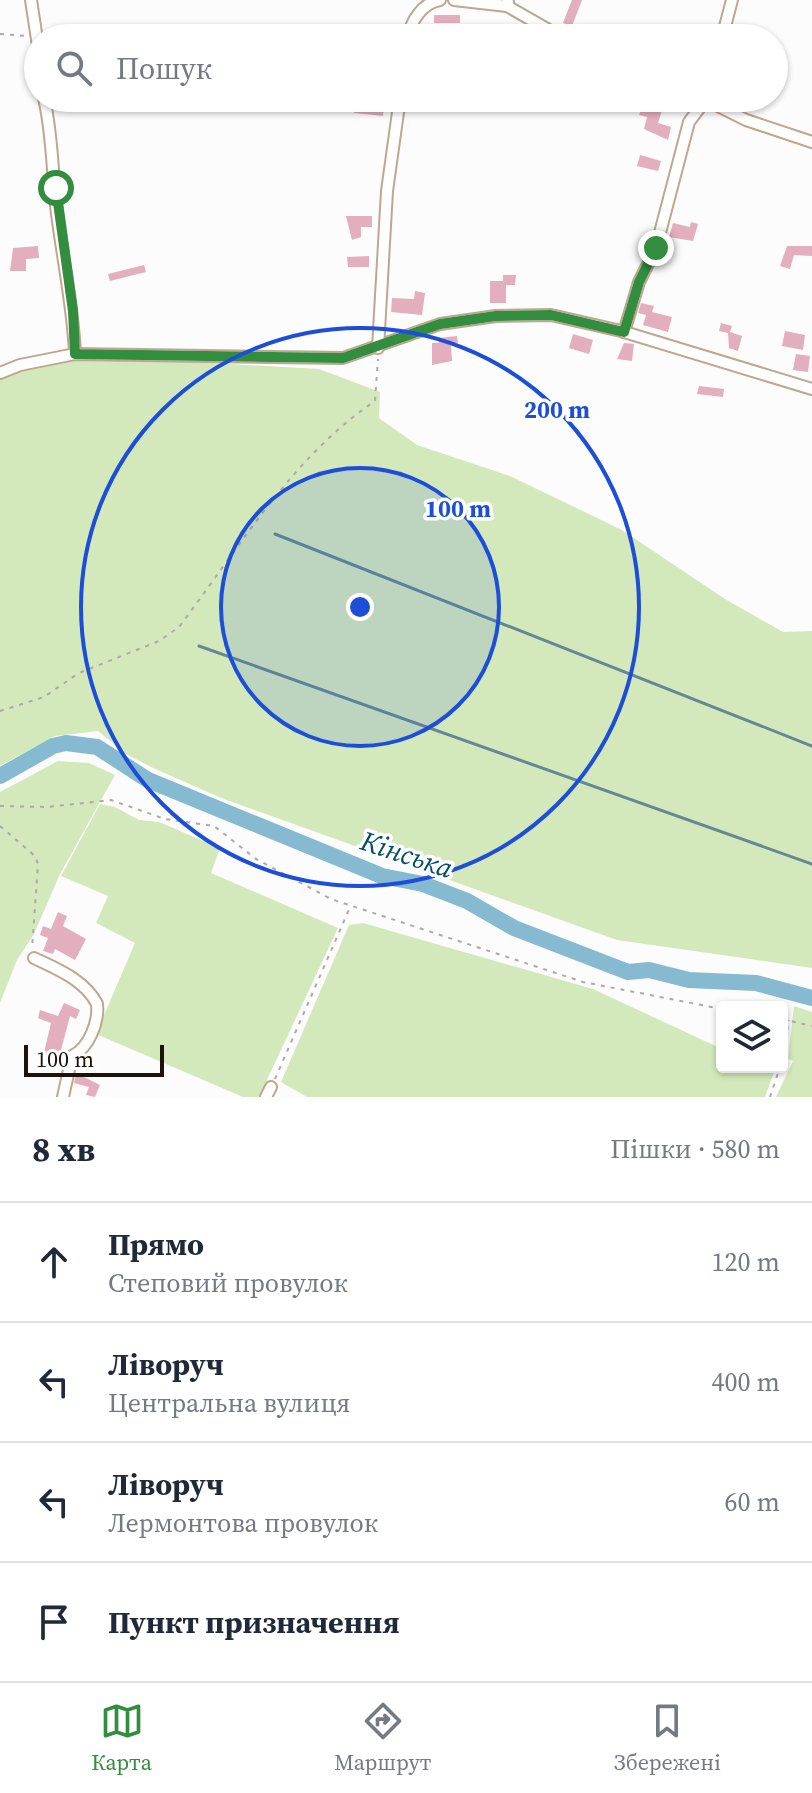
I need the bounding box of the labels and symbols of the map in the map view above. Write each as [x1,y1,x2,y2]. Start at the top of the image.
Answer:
route start [38,170,74,206]
route end [638,230,674,266]
text: 200 m [524,393,590,426]
text: 100 m [425,492,491,525]
centre of rings [346,593,374,621]
water label: Кінська [355,821,458,887]
scale bar [24,1041,164,1077]

